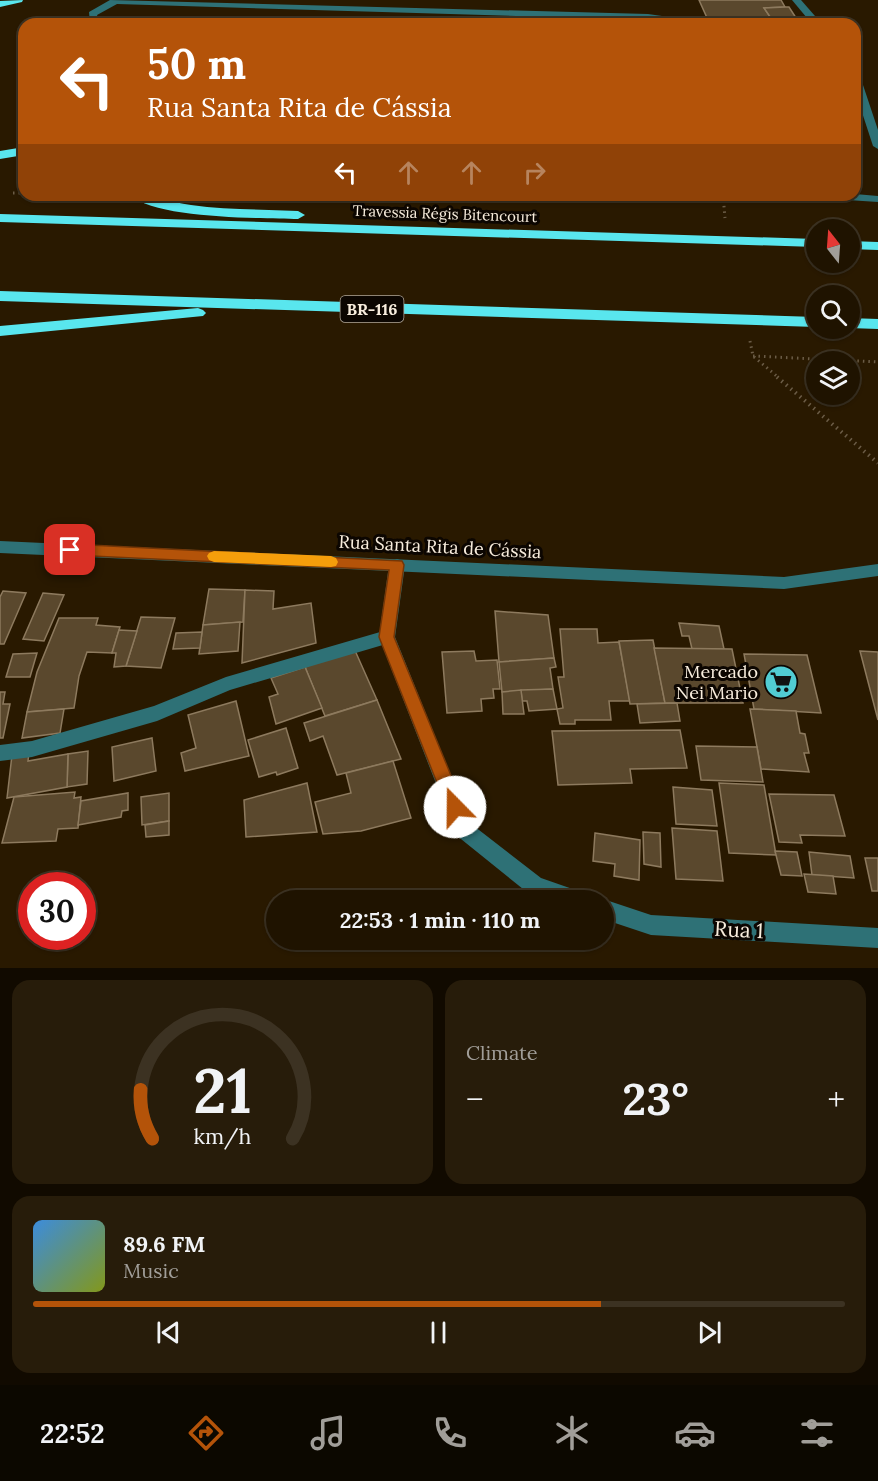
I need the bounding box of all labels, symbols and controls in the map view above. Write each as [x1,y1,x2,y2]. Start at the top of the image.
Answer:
text: 50 m [147,37,246,91]
icon: left [48,42,126,120]
text: Rua Santa Rita de Cássia [147,90,452,124]
icon: left [329,156,362,189]
icon: ahead [392,156,425,189]
icon: ahead [455,156,488,189]
icon: right [518,156,551,189]
street label: Travessia Régis Bitencourt [352,201,538,226]
north arrow [806,219,860,273]
map controls [806,219,860,405]
button: search [806,285,860,339]
road number: BR-116 [340,296,404,322]
button: layers [806,351,860,405]
pin [44,524,95,575]
street label: Rua Santa Rita de Cássia [338,530,542,563]
icon: arrive [53,533,86,566]
place label: Mercado Nei Mario [676,660,758,704]
supermarket icon: Mercado Nei Mario [763,664,799,700]
position arrow [423,775,487,839]
speed limit sign: 30 [18,872,96,950]
text: 22:53 · 1 min · 110 m [340,906,540,934]
street label: Rua 1 [713,915,765,944]
text: Climate [466,1040,538,1065]
text: 21 [193,1050,252,1130]
text: 23° [622,1070,689,1127]
text: − [466,1078,484,1120]
text: + [827,1078,845,1120]
text: km/h [194,1122,252,1150]
text: 89.6 FM [123,1230,205,1258]
text: Music [123,1258,179,1283]
icon: previous [152,1316,185,1349]
icon: pause [422,1316,455,1349]
icon: next [693,1316,726,1349]
icon: directions [185,1412,227,1454]
icon: music [307,1412,349,1454]
icon: phone [429,1412,471,1454]
icon: climate [551,1412,593,1454]
icon: car [674,1412,716,1454]
icon: filters [796,1412,838,1454]
text: 22:52 [40,1416,105,1450]

